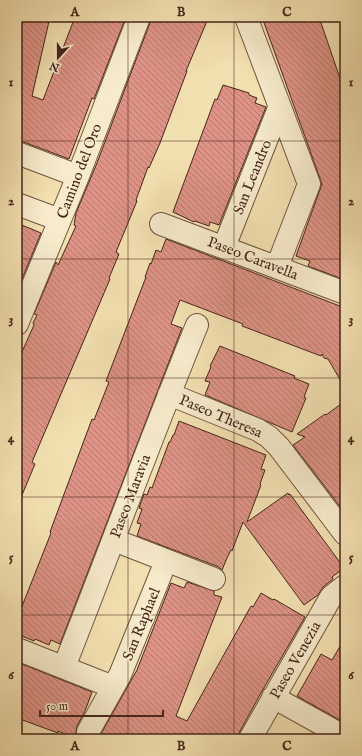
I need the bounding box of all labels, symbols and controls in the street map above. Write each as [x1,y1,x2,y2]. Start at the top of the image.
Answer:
text: A [70,4,81,21]
text: B [177,4,186,21]
text: C [282,4,292,21]
north arrow [38,38,78,78]
text: N [47,58,63,75]
text: 1 [9,74,14,91]
text: 1 [349,74,354,91]
street label: Camino del Oro [53,121,106,221]
street label: San Leandro [229,137,276,217]
text: 2 [8,193,14,210]
text: 2 [348,193,354,210]
street label: Paseo Caravella [205,232,301,285]
text: 3 [9,311,14,328]
text: 3 [349,311,354,328]
street label: Paseo Theresa [176,390,266,443]
text: 4 [8,430,15,447]
text: 4 [348,430,355,447]
street label: Paseo Maravia [106,451,155,541]
text: 5 [9,549,14,566]
text: 5 [349,549,354,566]
street label: San Raphael [118,584,165,663]
street label: Paseo Venezia [265,617,326,703]
text: 6 [8,667,14,684]
text: 6 [348,667,354,684]
scale bar [40,692,163,718]
text: 50 m [46,699,68,714]
text: A [70,738,81,755]
text: B [177,738,186,755]
text: C [282,738,292,755]

